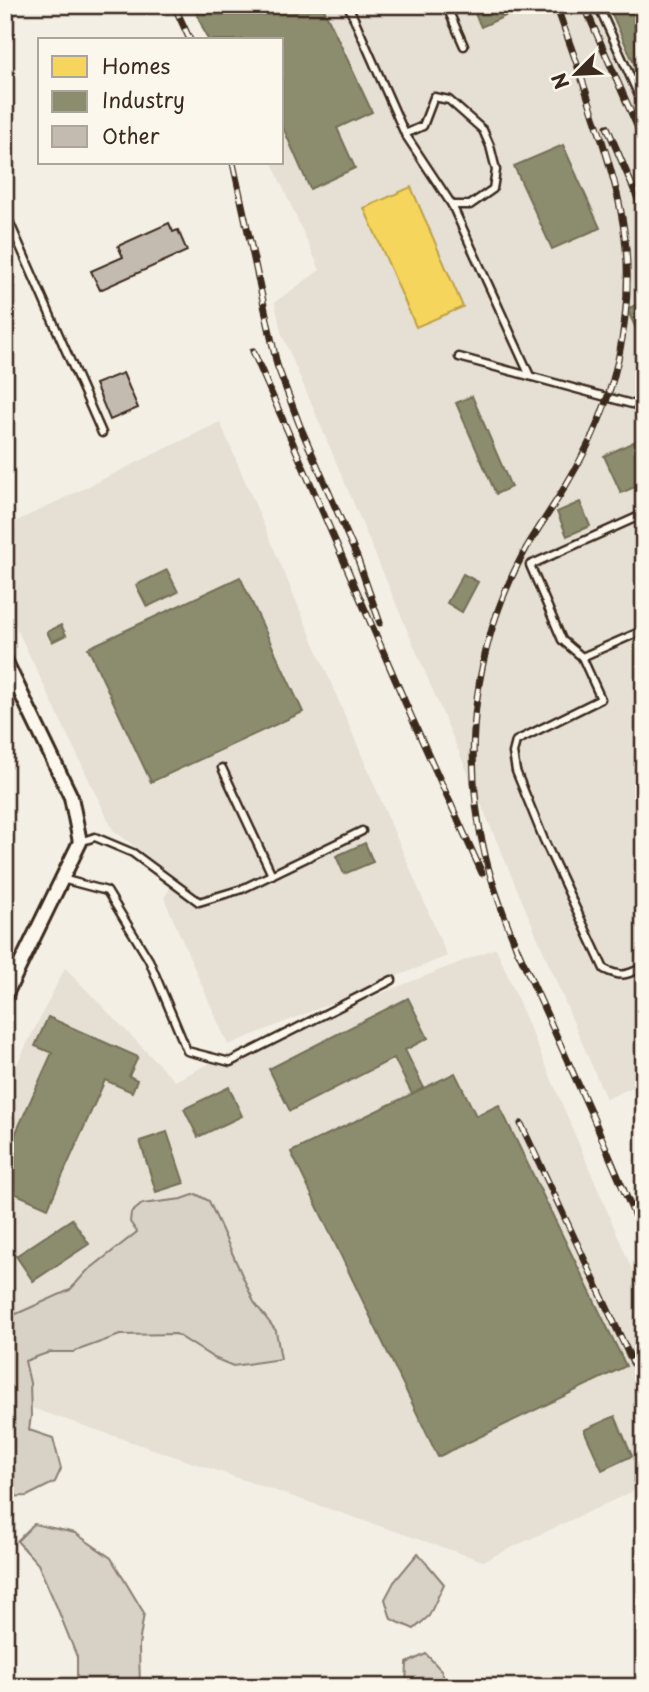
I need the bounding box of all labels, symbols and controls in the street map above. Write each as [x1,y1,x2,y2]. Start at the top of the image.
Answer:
legend [38,38,284,164]
north arrow [540,38,610,108]
text: Homes [102,49,170,81]
text: N [544,69,575,94]
text: Industry [102,83,185,115]
text: Other [102,119,160,151]

